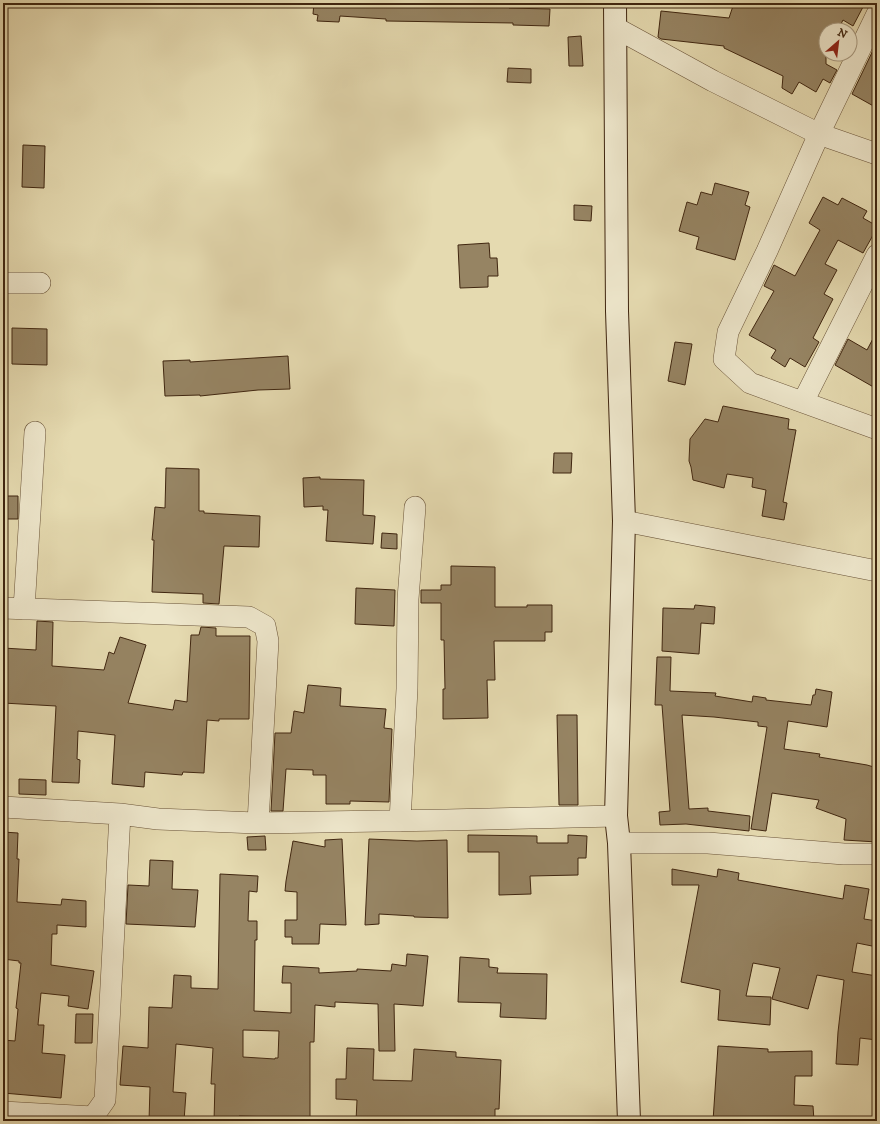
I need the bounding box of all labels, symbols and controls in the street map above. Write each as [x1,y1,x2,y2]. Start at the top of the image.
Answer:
north arrow [818,22,858,62]
text: N [835,26,849,42]

